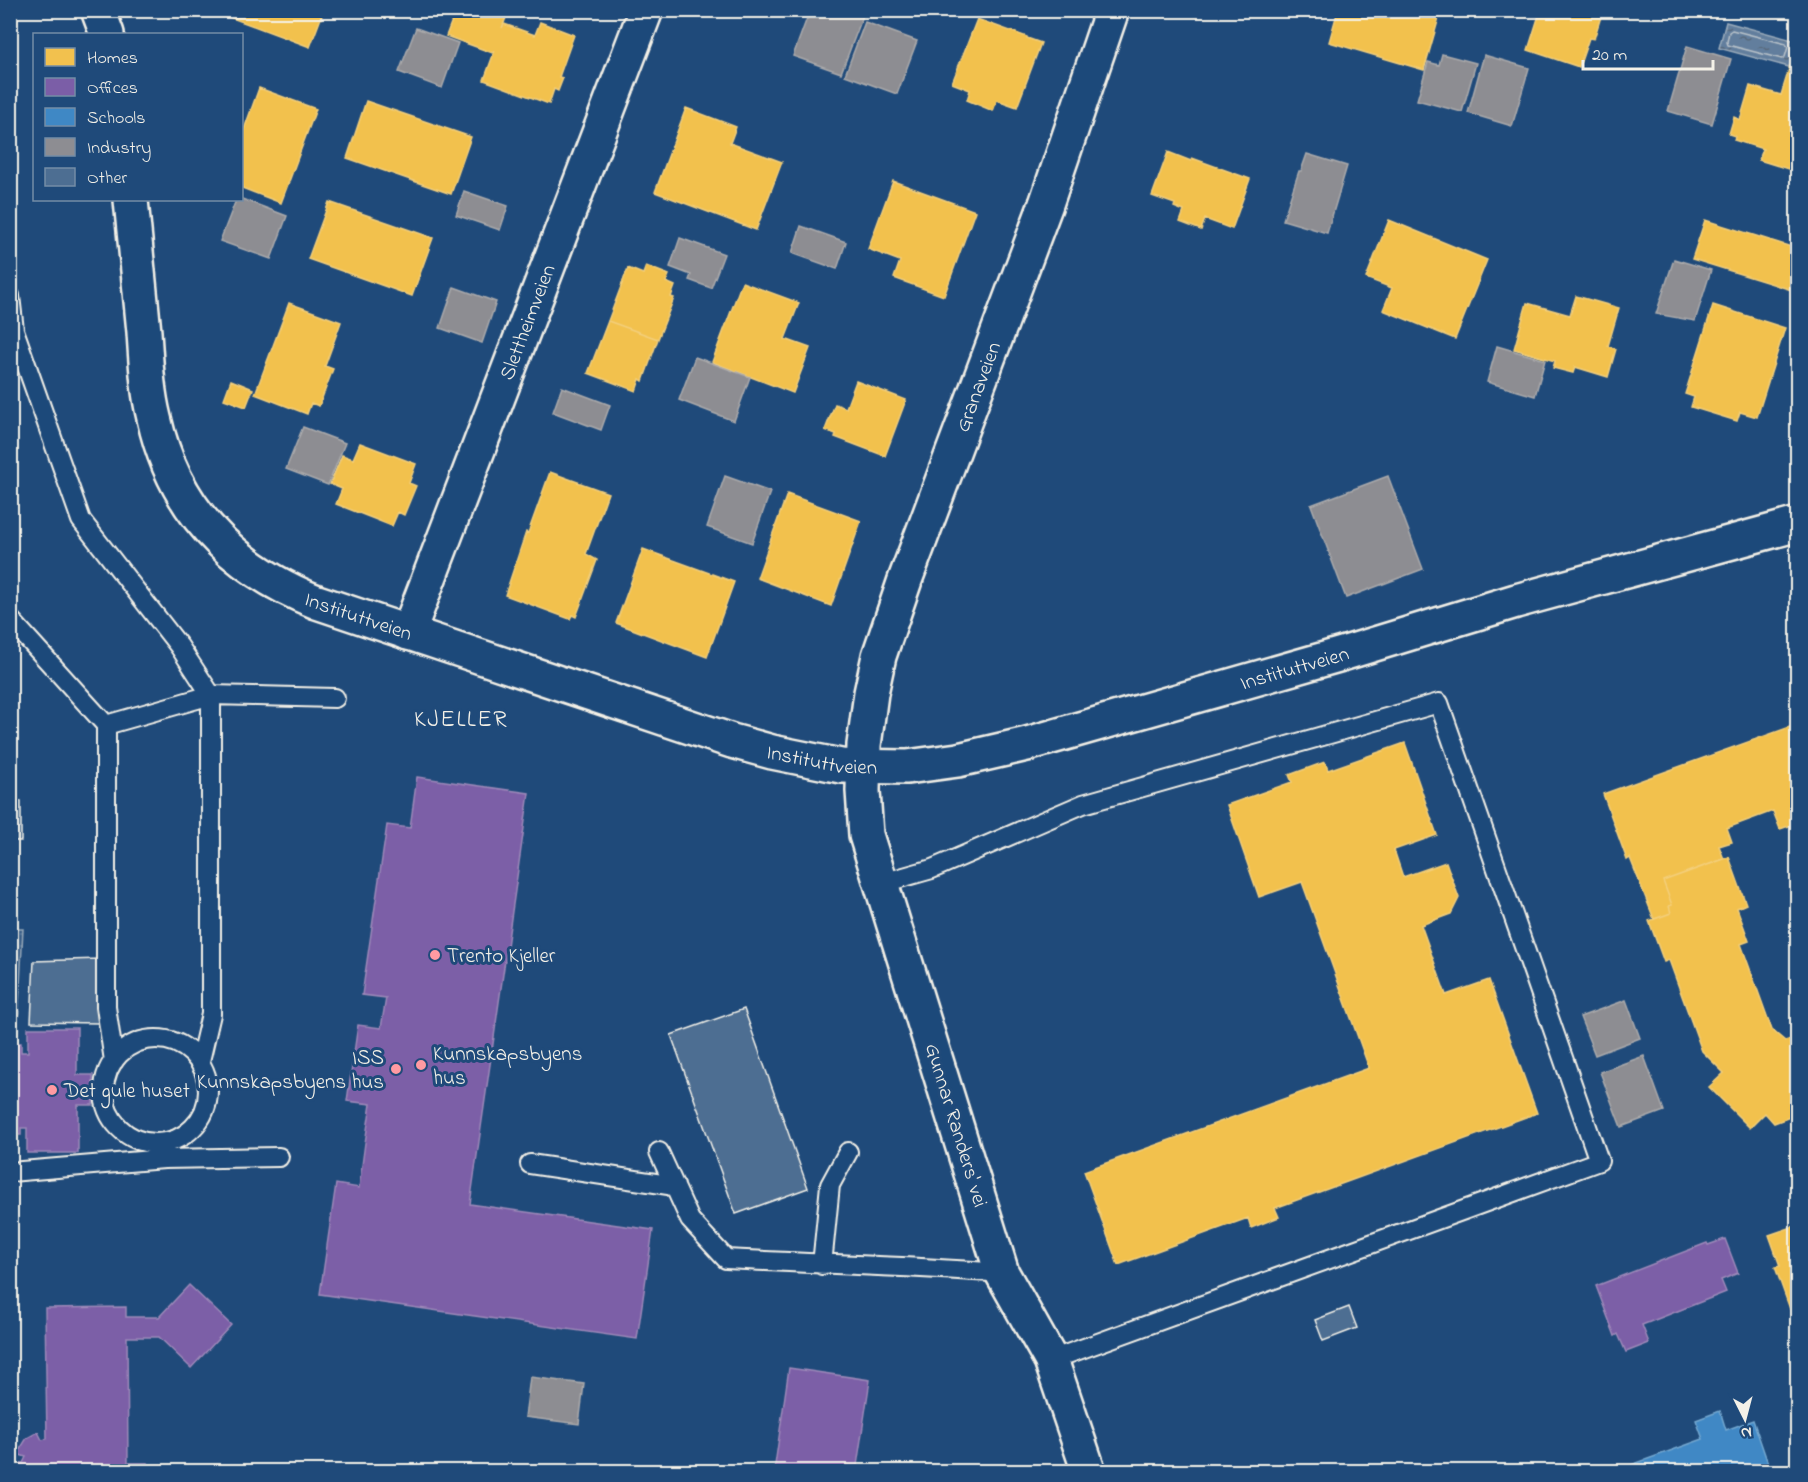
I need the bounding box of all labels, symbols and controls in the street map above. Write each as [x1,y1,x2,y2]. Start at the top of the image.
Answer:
legend [33,33,243,201]
scale bar [1583,33,1714,71]
text: 20 m [1592,43,1627,69]
text: Homes [87,46,138,72]
text: Offices [87,76,138,102]
text: Schools [87,106,145,132]
text: Industry [87,136,151,162]
text: Other [87,166,127,192]
street label: Slettheimveien [493,260,564,385]
street label: Granaveien [949,338,1010,437]
street label: Instituttveien [299,585,416,650]
street label: Instituttveien [1237,640,1353,699]
district label: KJELLER [414,703,508,738]
street label: Instituttveien [763,738,877,784]
place label: Trento Kjeller [447,942,556,972]
marker: Trento Kjeller [428,948,442,962]
place label: Kunnskapsbyens hus [433,1040,582,1094]
street label: Gunnar Randers' vei [916,1040,994,1211]
place label: ISS Kunnskapsbyens hus [197,1044,384,1100]
marker: Kunnskapsbyens hus [414,1058,428,1072]
marker: ISS Kunnskapsbyens hus [389,1062,403,1076]
place label: Det gule huset [63,1077,190,1109]
marker: Det gule huset [45,1083,59,1097]
north arrow [1715,1389,1775,1449]
text: N [1740,1419,1753,1444]

